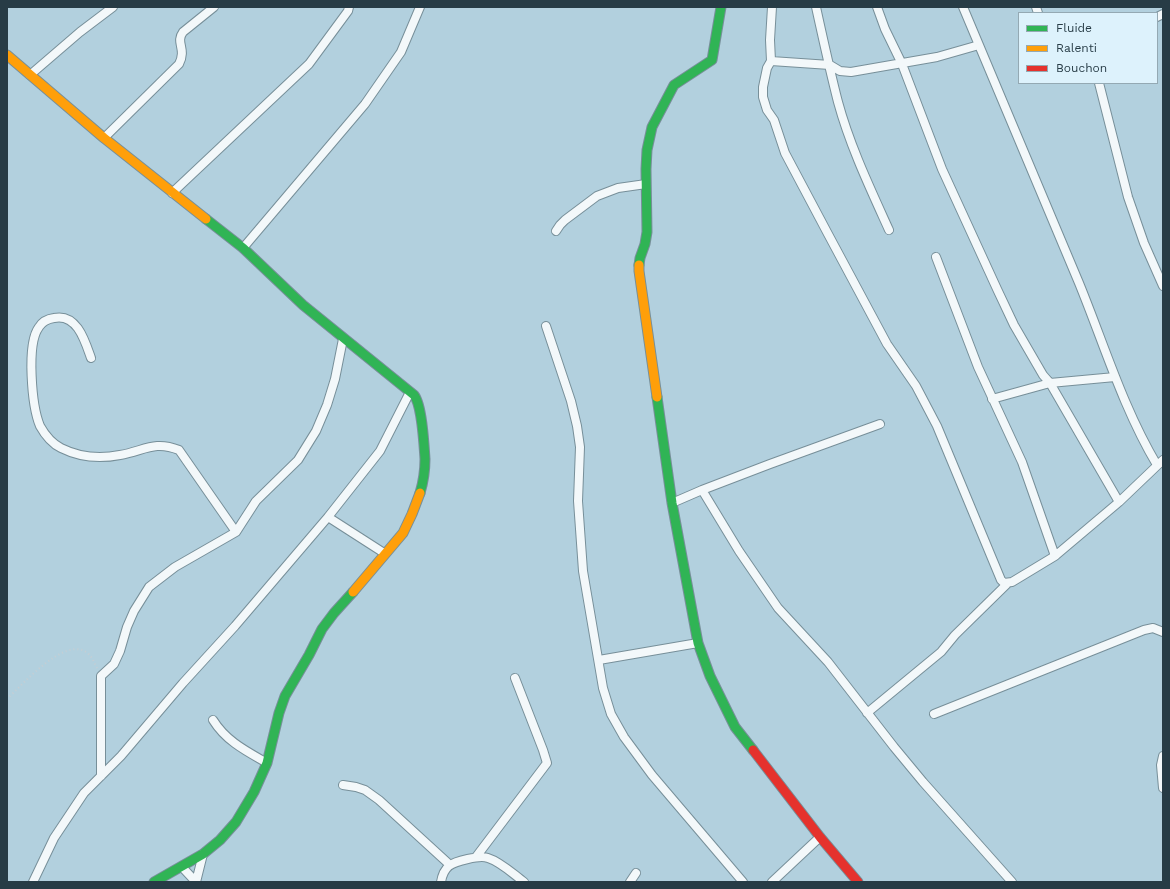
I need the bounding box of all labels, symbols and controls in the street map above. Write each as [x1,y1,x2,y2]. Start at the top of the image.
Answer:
legend [1018,12,1158,84]
text: Fluide [1056,21,1092,35]
text: Ralenti [1056,41,1097,55]
text: Bouchon [1056,61,1107,75]

